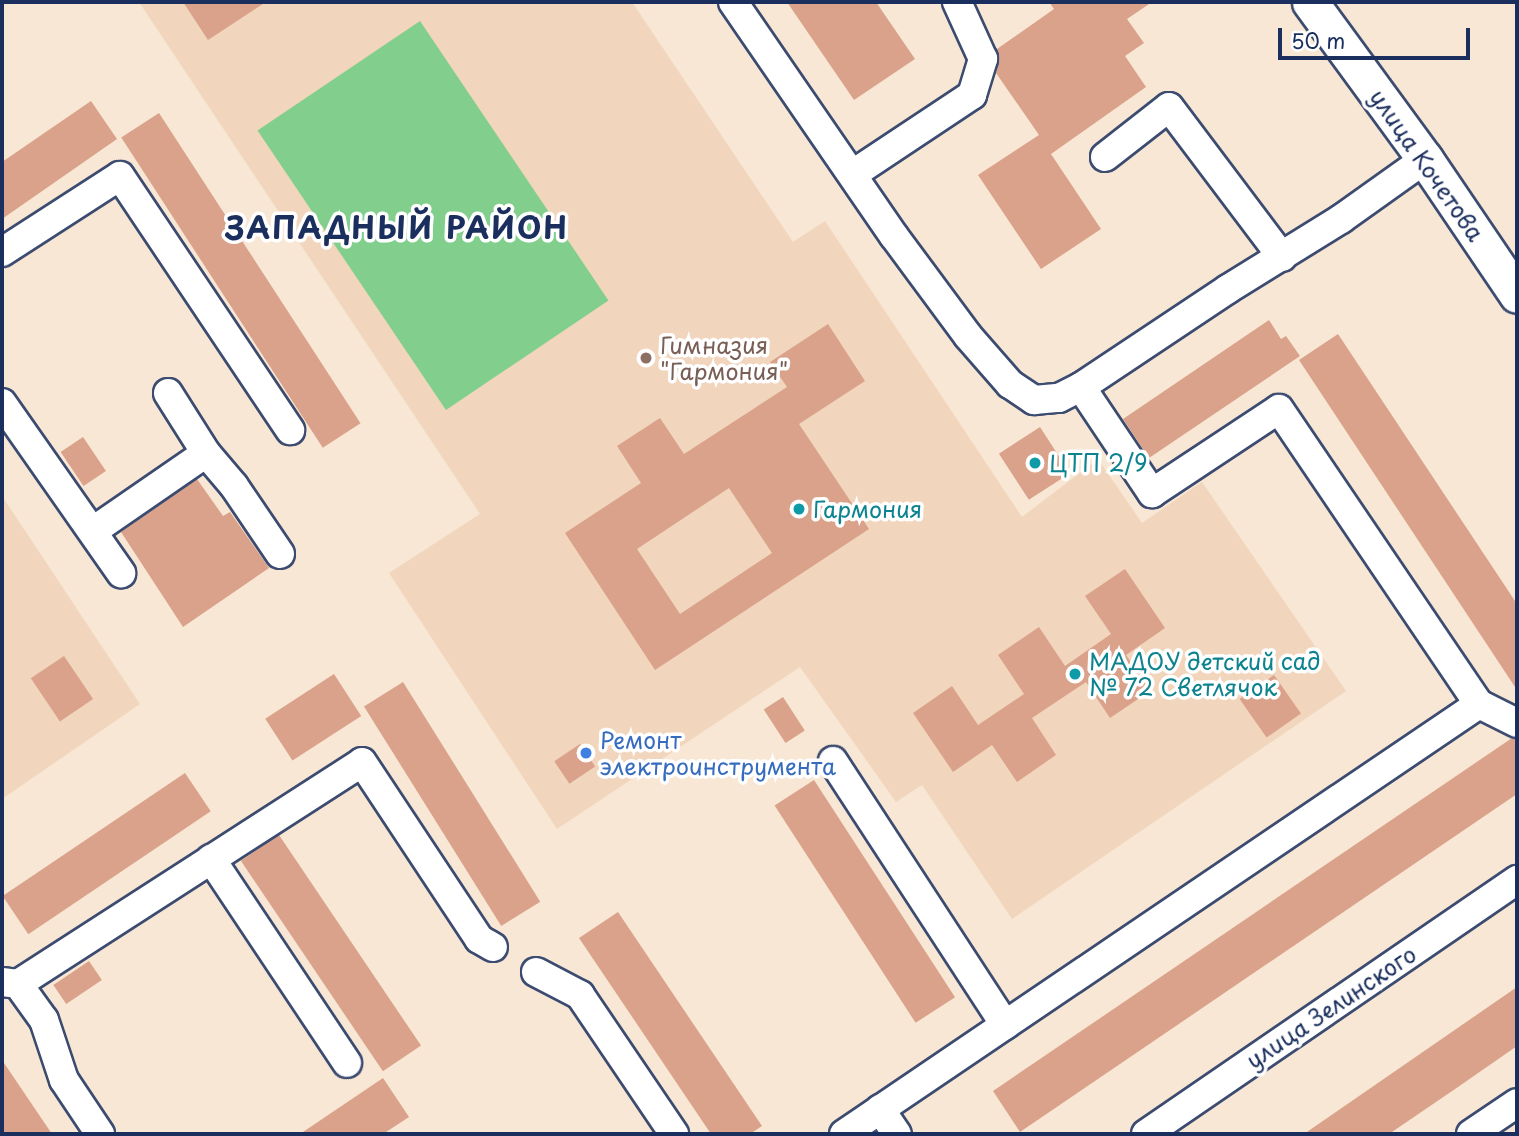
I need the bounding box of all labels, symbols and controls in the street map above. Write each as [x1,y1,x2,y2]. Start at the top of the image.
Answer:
scale bar [1281,14,1474,58]
text: 50 m [1291,24,1345,56]
street label: улица Кочетова [1364,83,1490,247]
district label: ЗАПАДНЫЙ РАЙОН [227,209,567,245]
place label: Гимназия "Гармония" [660,331,788,385]
marker: Гимназия "Гармония" [638,350,654,366]
place label: ЦТП 2/9 [1049,449,1148,477]
marker: ЦТП 2/9 [1027,455,1043,471]
place label: Гармония [813,495,922,523]
marker: Гармония [791,501,807,517]
place label: МАДОУ детский сад № 72 Светлячок [1089,647,1324,701]
marker: МАДОУ детский сад № 72 Светлячок [1067,666,1083,682]
place label: Ремонт электроинструмента [600,726,836,780]
marker: Ремонт электроинструмента [578,745,594,761]
street label: улица Зелинского [1240,940,1422,1074]

